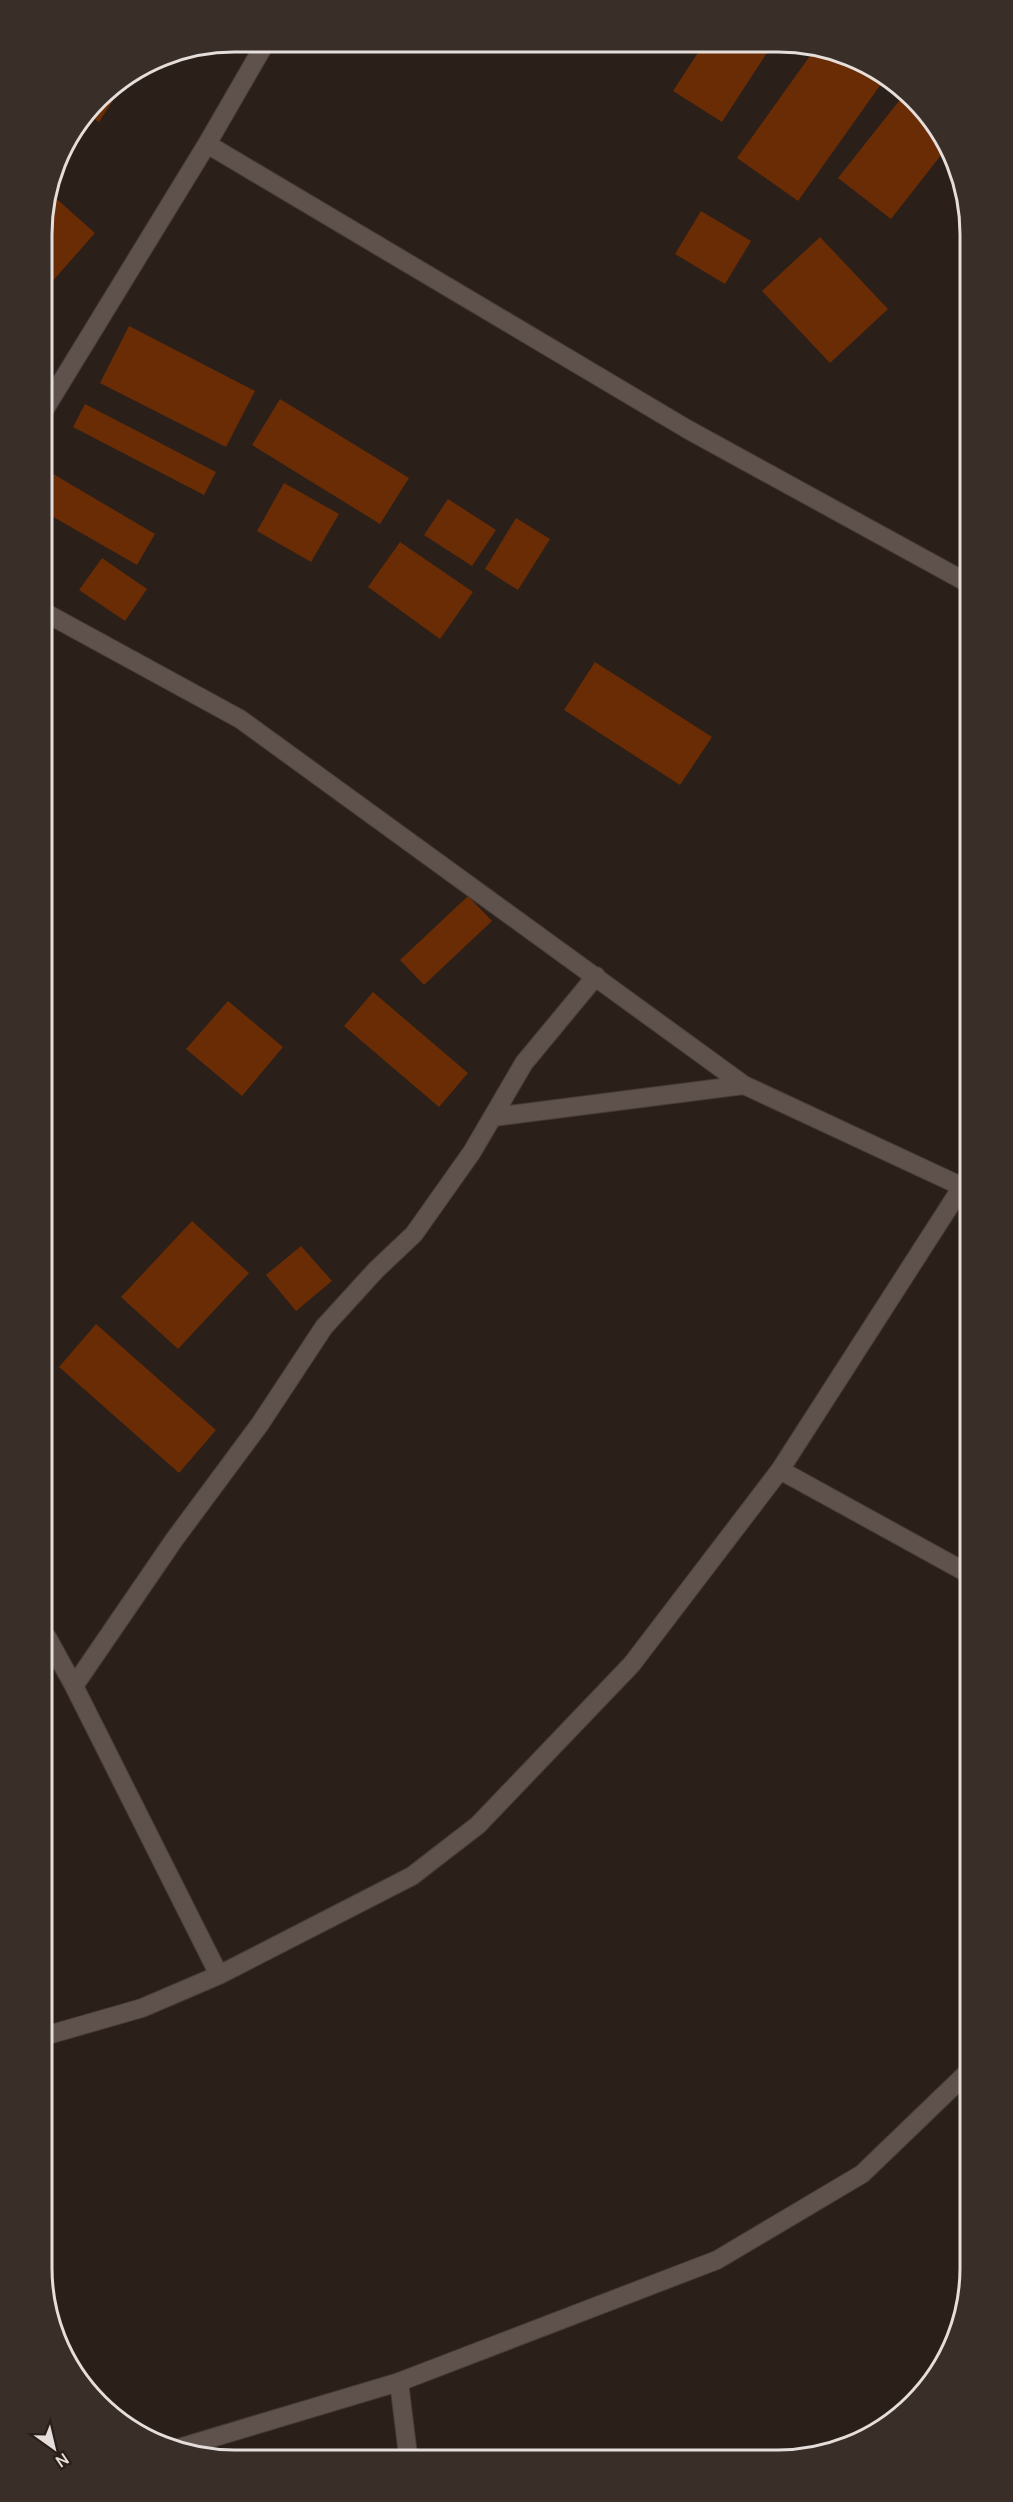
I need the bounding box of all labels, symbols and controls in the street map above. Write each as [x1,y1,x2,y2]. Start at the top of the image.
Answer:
north arrow [24,2418,84,2478]
text: N [51,2448,73,2473]

